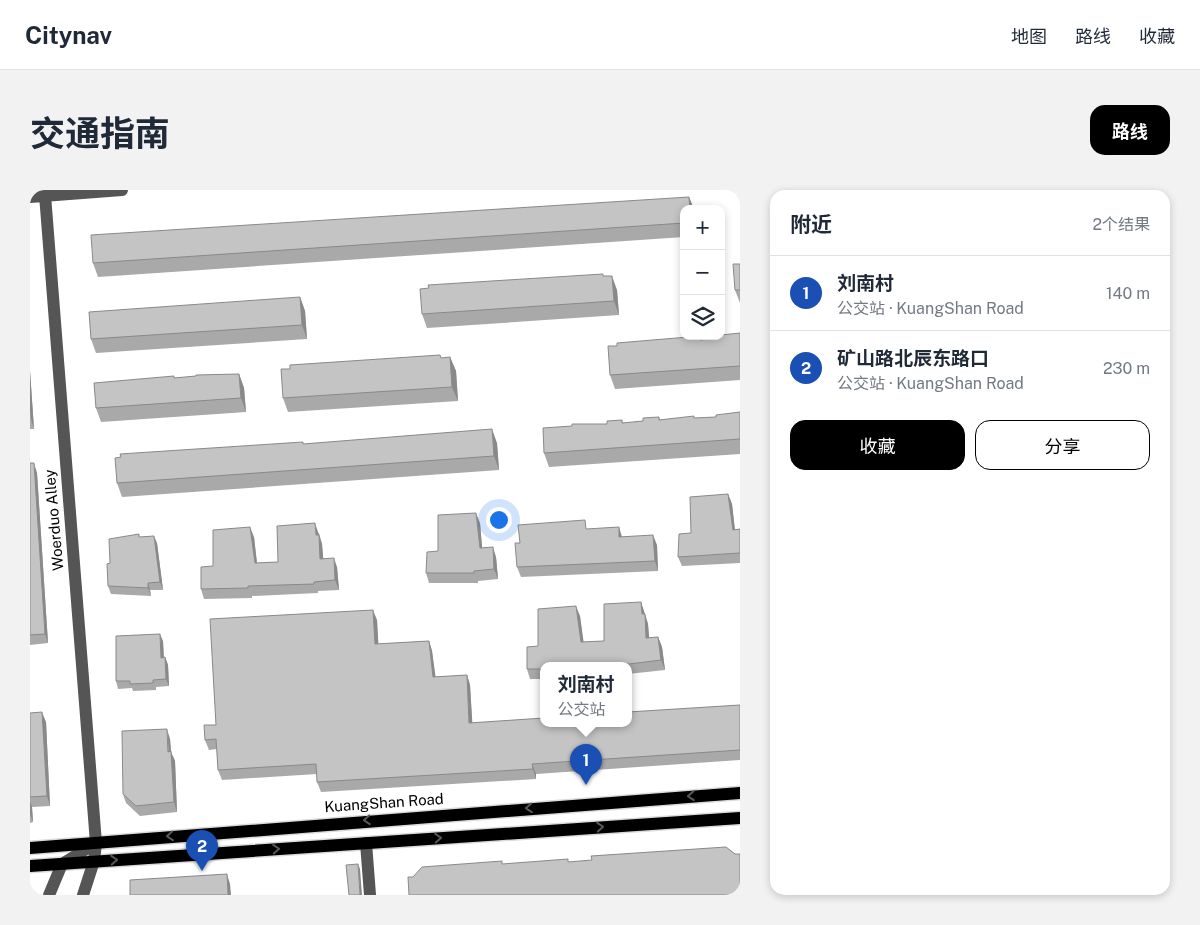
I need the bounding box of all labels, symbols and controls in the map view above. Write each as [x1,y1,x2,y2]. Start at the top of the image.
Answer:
text: Citynav [25,21,112,49]
text: 地图 [1011,26,1047,47]
text: 路线 [1075,26,1111,47]
text: 收藏 [1139,26,1175,47]
button: 路线 [1090,105,1170,155]
text: 交通指南 [30,113,170,154]
map controls [680,205,725,340]
button: + [680,205,725,250]
text: 附近 [790,212,832,237]
text: 2个结果 [1092,215,1150,234]
button: − [680,250,725,295]
text: 刘南村 [837,272,894,294]
text: 1 [803,284,809,303]
text: 140 m [1106,284,1150,303]
button: layers [680,295,725,340]
text: 公交站 · KuangShan Road [837,299,1024,318]
text: 矿山路北辰东路口 [837,347,989,369]
text: 2 [801,359,811,378]
text: 230 m [1103,359,1150,378]
text: 公交站 · KuangShan Road [837,374,1024,393]
button: 收藏 [790,420,965,470]
button: 分享 [975,420,1150,470]
street label: Woerduo Alley [41,469,66,571]
your location [486,507,512,533]
popup [540,662,632,727]
text: 刘南村 [557,673,615,695]
text: 公交站 [557,700,606,719]
pin: 1 [570,744,602,785]
street label: KuangShan Road [324,790,444,815]
one-way arrow [687,790,695,801]
one-way arrow [525,802,533,813]
one-way arrow [363,814,371,825]
one-way arrow [596,822,604,833]
pin: 2 [186,830,218,871]
one-way arrow [166,831,174,842]
one-way arrow [434,833,442,844]
one-way arrow [272,844,280,855]
one-way arrow [110,854,118,865]

